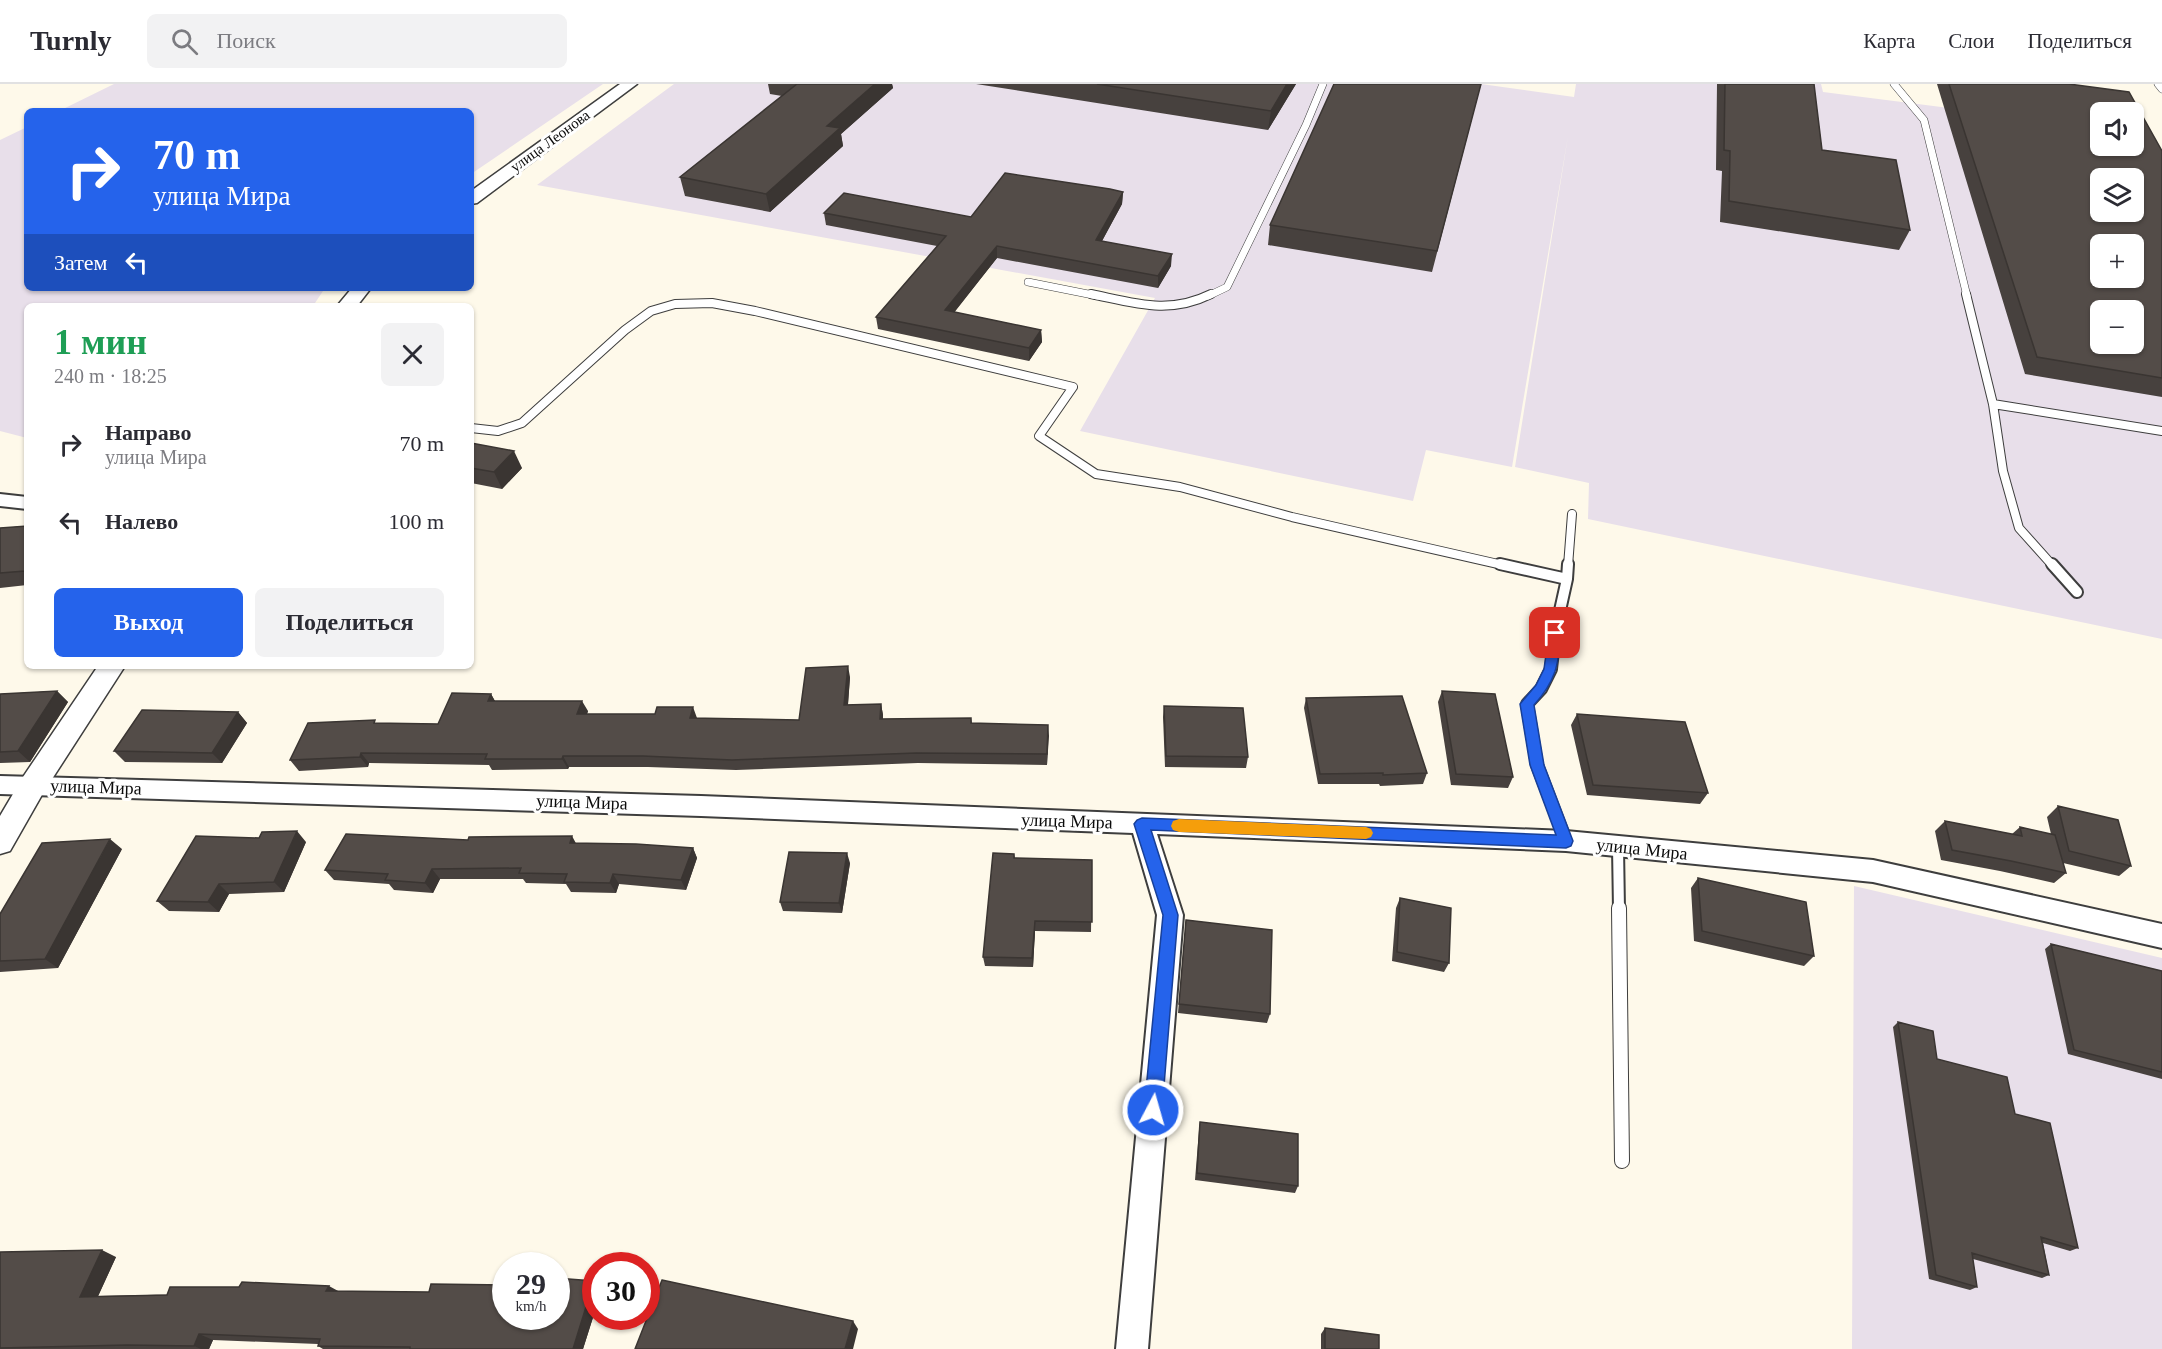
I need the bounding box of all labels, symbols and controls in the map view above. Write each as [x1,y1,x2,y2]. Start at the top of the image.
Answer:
search box [147,14,567,68]
text: Turnly [30,25,111,56]
icon: search [168,25,201,58]
text: Поиск [216,28,276,53]
text: Карта [1863,29,1915,53]
text: Слои [1948,29,1994,53]
text: Поделиться [2027,29,2132,53]
map controls [2090,102,2144,354]
button: sound [2090,102,2144,156]
street label: улица Леонова [507,107,593,175]
icon: right [54,132,132,210]
text: 70 m [153,132,241,178]
button: layers [2090,168,2144,222]
text: улица Мира [153,181,290,211]
button: + [2090,234,2144,288]
icon: left [120,246,153,279]
text: Затем [54,250,108,275]
button: − [2090,300,2144,354]
text: 1 мин [54,322,147,362]
button: close [381,323,444,386]
text: 240 m · 18:25 [54,365,167,387]
text: Направо [105,420,191,445]
icon: right [54,428,87,461]
text: 70 m [399,431,444,456]
text: улица Мира [105,446,207,468]
icon: left [54,506,87,539]
text: Налево [105,509,178,534]
text: 100 m [388,509,444,534]
button: Выход [54,588,243,657]
button: Поделиться [255,588,444,657]
pin [1529,607,1580,658]
icon: arrive [1538,616,1571,649]
street label: улица Мира [50,775,142,799]
street label: улица Мира [536,790,628,814]
street label: улица Мира [1021,809,1113,833]
street label: улица Мира [1595,834,1689,864]
position arrow [1121,1078,1185,1142]
speed limit sign: 30 [582,1252,660,1330]
text: 29 [516,1267,546,1300]
text: km/h [516,1298,546,1314]

